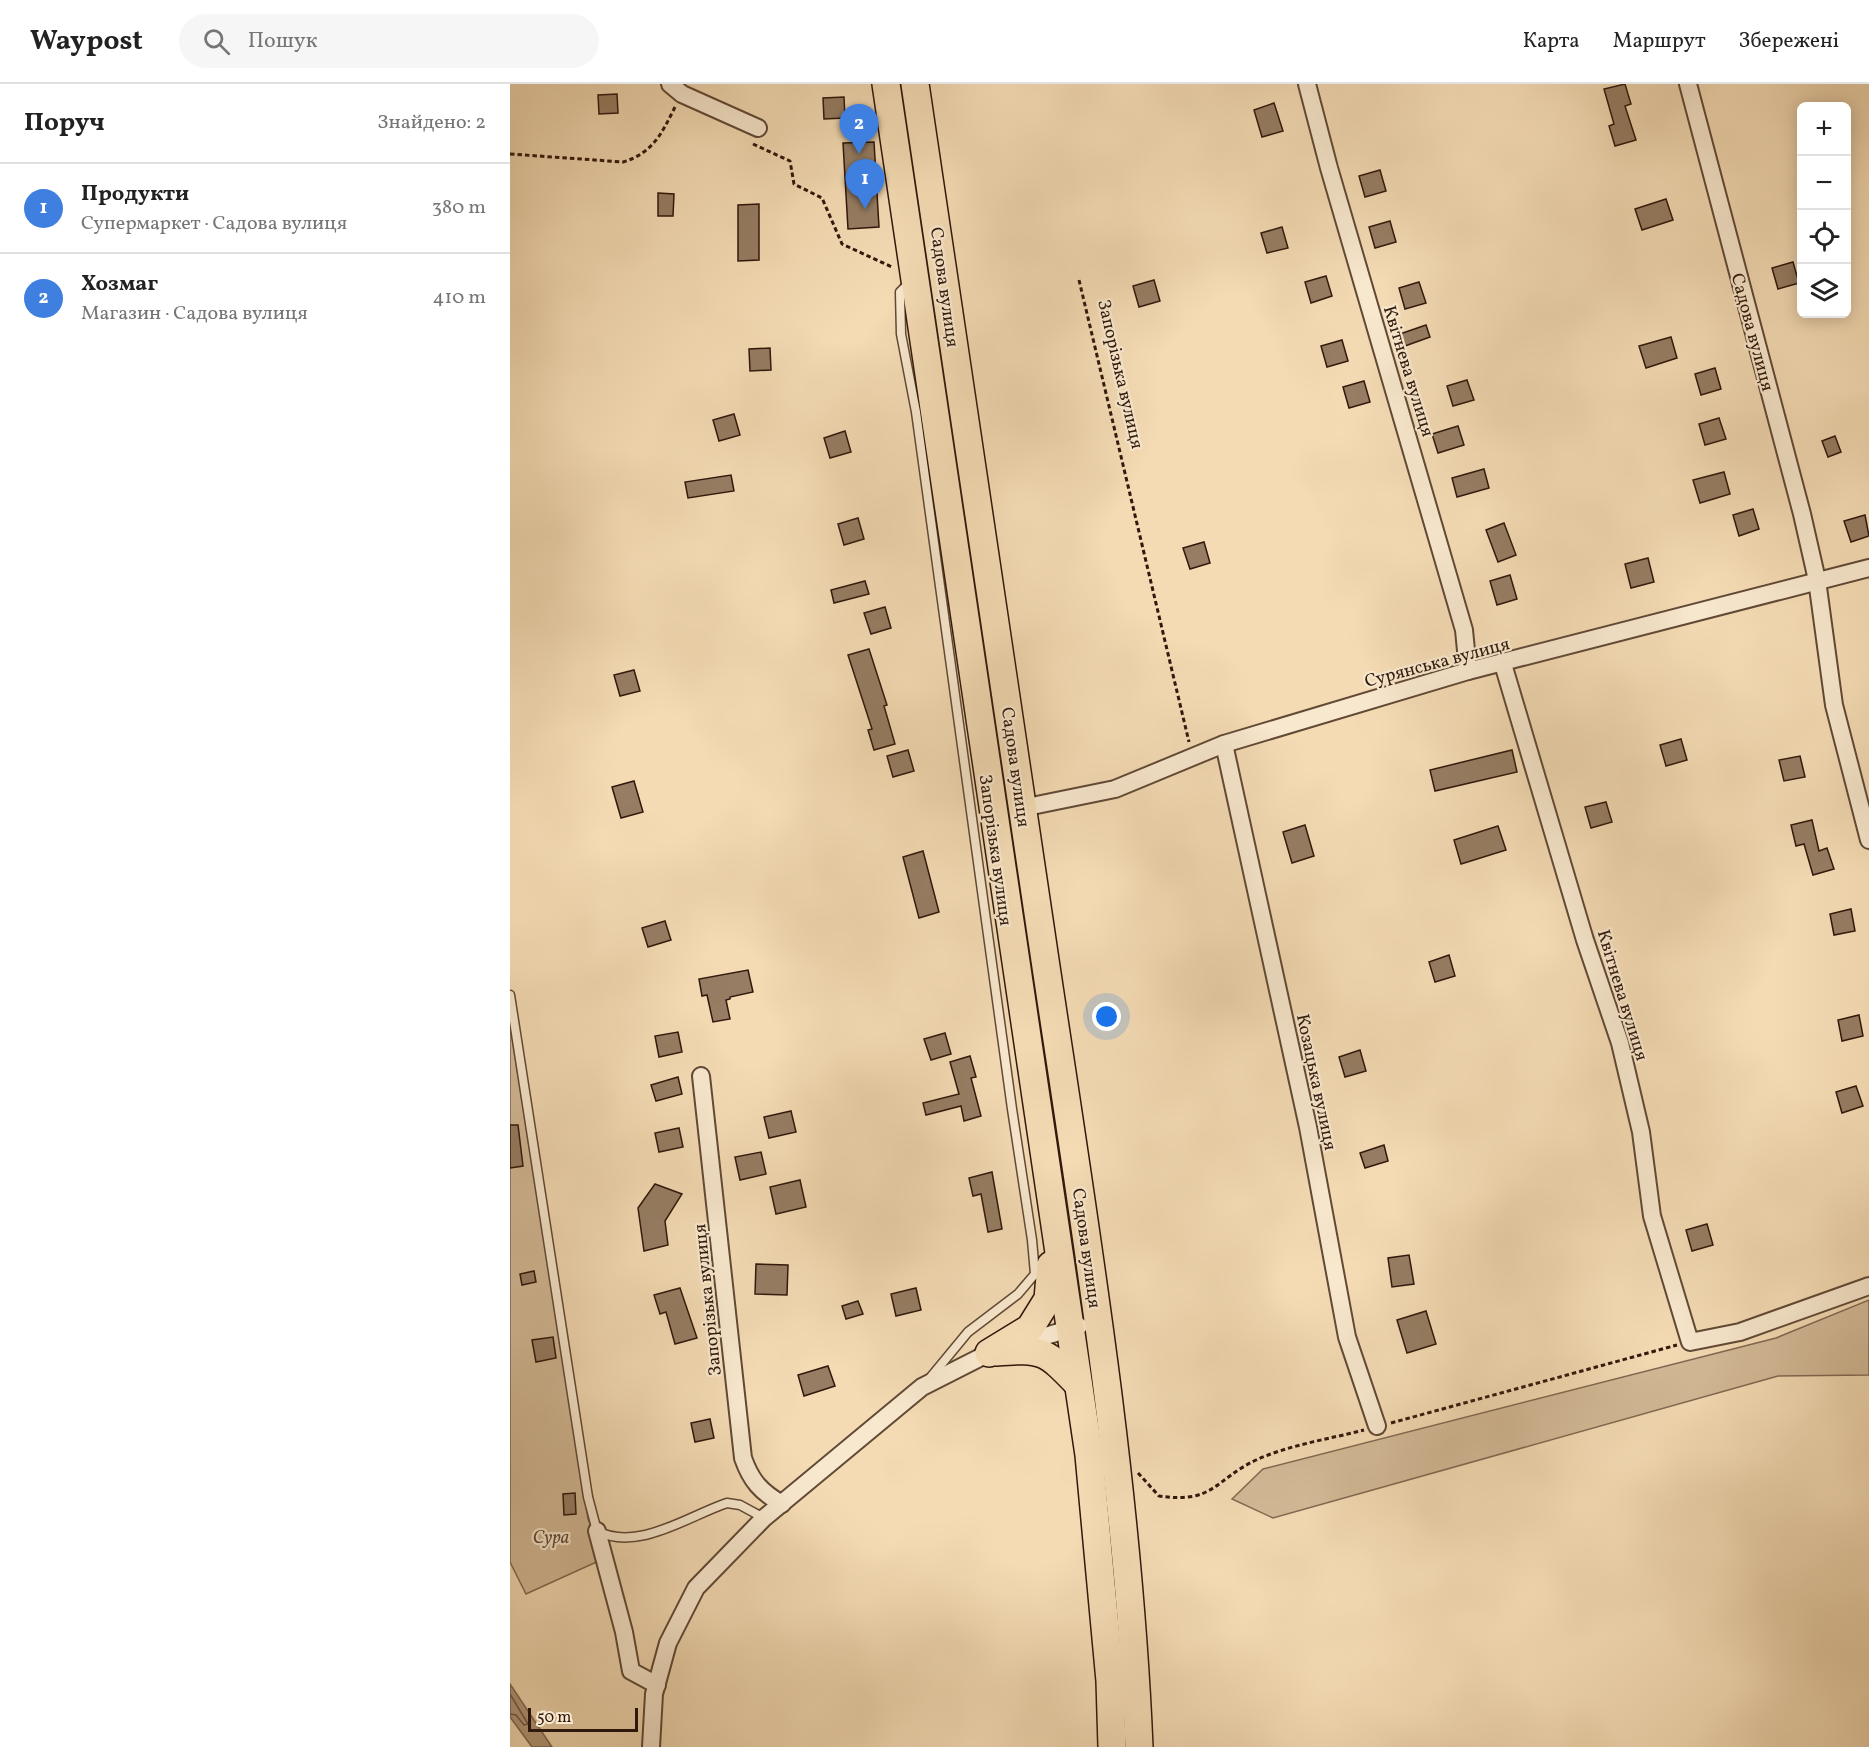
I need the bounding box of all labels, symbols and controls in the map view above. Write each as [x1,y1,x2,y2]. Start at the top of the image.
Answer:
search box [179,14,599,68]
text: Waypost [30,22,143,61]
icon: search [200,25,233,58]
text: Пошук [248,26,317,57]
text: Карта [1523,27,1580,56]
text: Маршрут [1613,27,1706,56]
text: Збережені [1739,27,1839,56]
map controls [1797,102,1851,318]
button: + [1797,102,1851,156]
pin: 2 [840,104,878,154]
text: Поруч [24,105,105,141]
text: Знайдено: 2 [377,109,486,137]
button: − [1797,156,1851,210]
pin: 1 [846,160,884,209]
text: Продукти [81,179,189,210]
text: 1 [39,194,48,222]
text: 380 m [432,194,486,222]
text: Супермаркет · Садова вулиця [81,210,347,238]
button: locate [1797,210,1851,264]
street label: Садова вулиця [923,226,964,349]
button: layers [1797,264,1851,318]
text: Хозмаг [81,269,158,300]
street label: Садова вулиця [1724,271,1779,394]
text: 2 [38,284,49,312]
text: 410 m [433,284,486,312]
street label: Запорізька вулиця [1090,297,1149,452]
text: Магазин · Садова вулиця [81,300,308,328]
street label: Квітнева вулиця [1376,303,1439,440]
street label: Сурянська вулиця [1362,632,1513,695]
street label: Садова вулиця [994,706,1035,829]
street label: Запорізька вулиця [972,773,1018,928]
street label: Квітнева вулиця [1590,927,1653,1064]
your location [1092,1002,1121,1031]
street label: Козацька вулиця [1289,1012,1342,1153]
street label: Садова вулиця [1065,1187,1106,1310]
street label: Запорізька вулиця [688,1223,729,1377]
park label: Сура [533,1526,569,1551]
scale bar [528,1705,638,1732]
text: 50 m [537,1707,571,1729]

